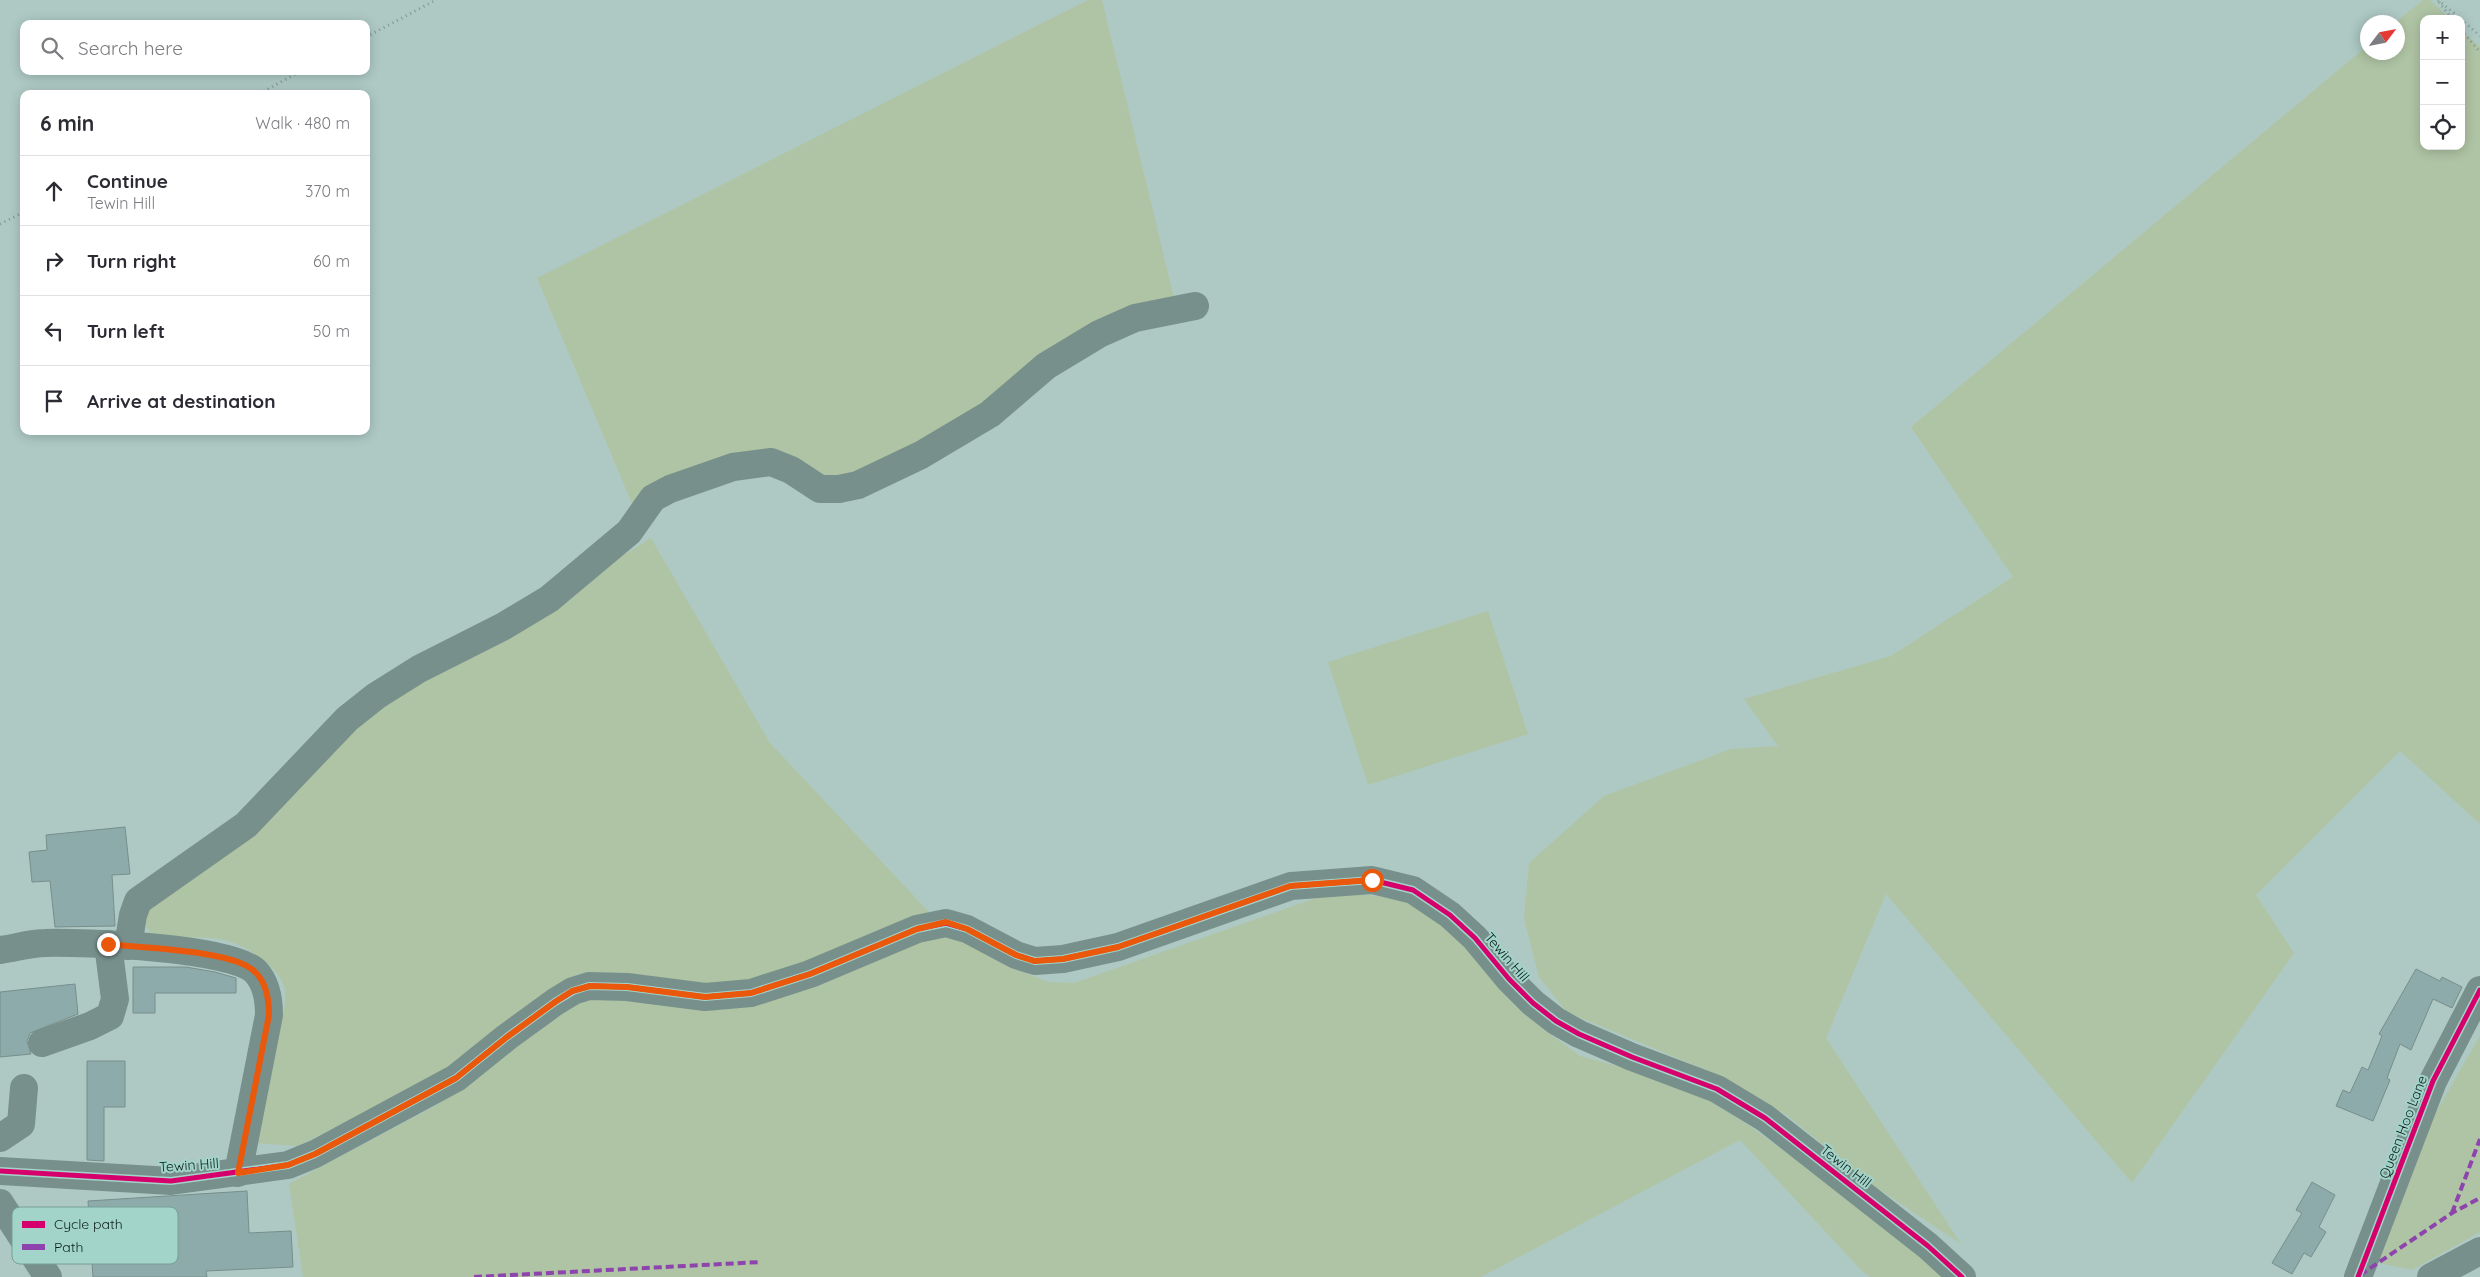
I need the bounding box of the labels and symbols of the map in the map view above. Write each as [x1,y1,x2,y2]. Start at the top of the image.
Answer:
north arrow [2360,15,2405,60]
route start [1361,869,1384,892]
street label: Tewin Hill [1481,929,1533,985]
route end [97,933,120,956]
street label: Queen Hoo Lane [2375,1073,2431,1181]
street label: Tewin Hill [1817,1141,1875,1191]
street label: Tewin Hill [159,1154,219,1176]
legend [12,1207,178,1264]
text: Cycle path [54,1215,123,1233]
text: Path [54,1238,83,1256]

